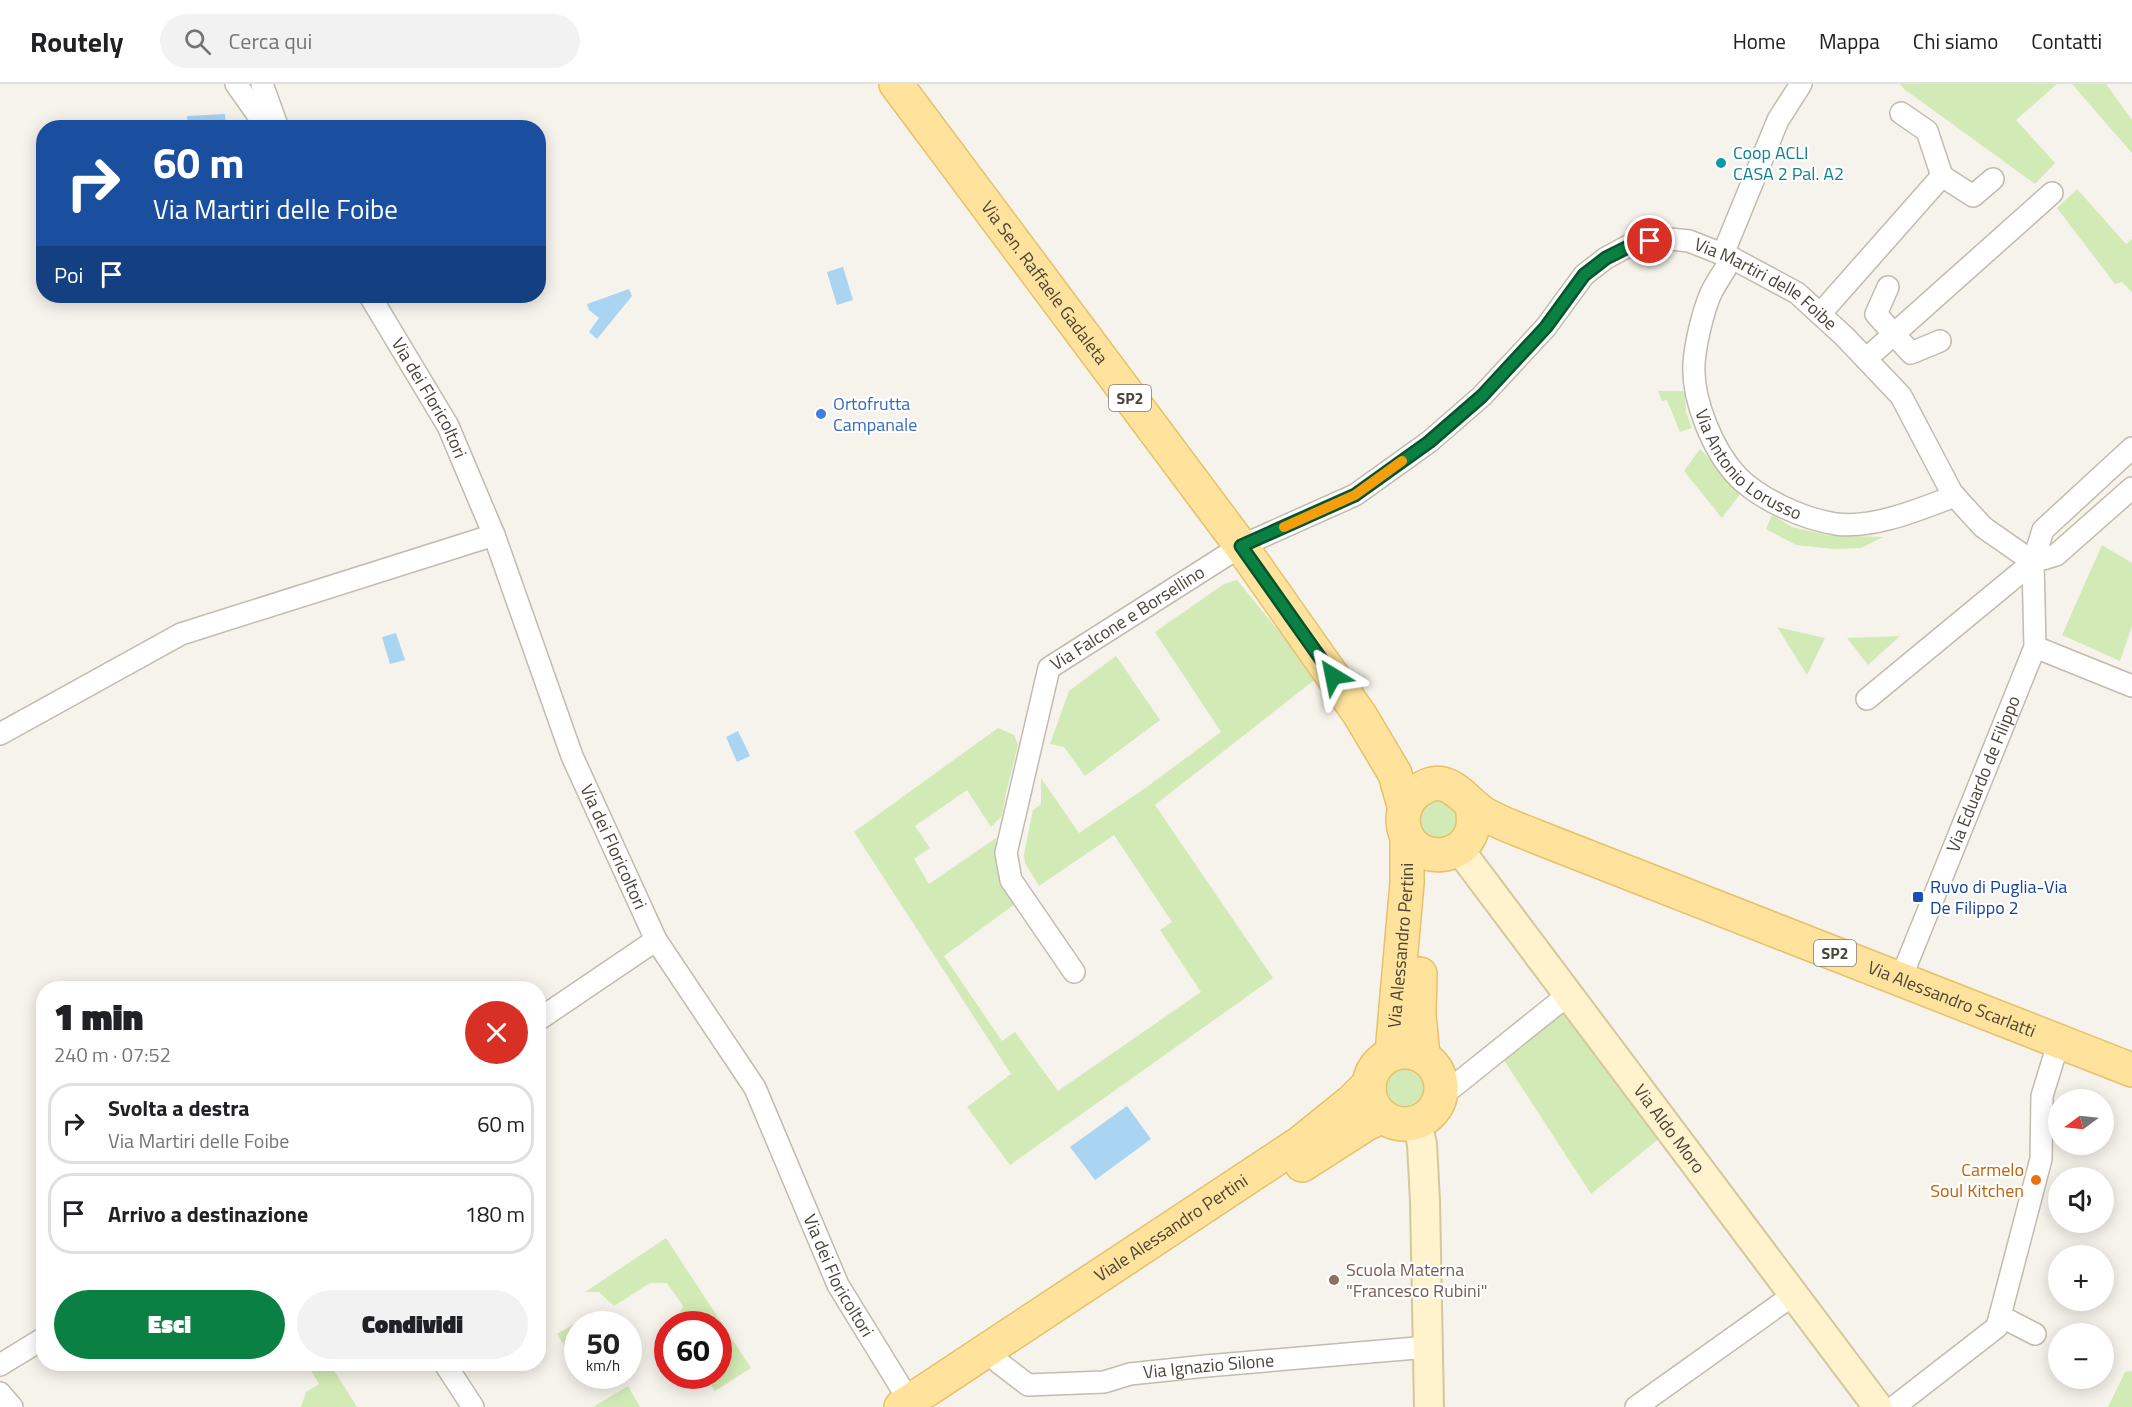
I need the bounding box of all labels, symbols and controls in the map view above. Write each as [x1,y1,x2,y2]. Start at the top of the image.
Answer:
search box [160,14,580,68]
text: Routely [30,20,124,63]
text: Cerca qui [229,24,312,58]
icon: search [181,25,214,58]
text: Home [1733,25,1786,57]
text: Mappa [1819,25,1880,57]
text: Chi siamo [1913,25,1998,57]
text: Contatti [2031,25,2102,57]
text: 60 m [153,130,245,194]
place label: Coop ACLI CASA 2 Pal. A2 [1733,139,1844,187]
icon: right [54,144,132,222]
marker: Coop ACLI CASA 2 Pal. A2 [1714,156,1728,170]
text: Via Martiri delle Foibe [153,188,398,229]
street label: Via Sen. Raffaele Gadaleta [975,195,1115,370]
pin [1624,215,1675,266]
icon: arrive [1633,224,1666,257]
street label: Via Martiri delle Foibe [1690,230,1843,336]
text: Poi [54,258,83,292]
icon: arrive [95,258,128,291]
street label: Via dei Floricoltori [385,332,474,462]
road number: SP2 [1109,385,1151,411]
place label: Ortofrutta Campanale [833,390,917,438]
street label: Via Antonio Lorusso [1688,405,1806,527]
marker: Ortofrutta Campanale [814,407,828,421]
street label: Via Falcone e Borsellino [1045,558,1210,677]
position arrow [1301,644,1365,708]
street label: Via Eduardo de Filippo [1939,691,2027,856]
street label: Via dei Floricoltori [574,780,654,913]
street label: Via Alessandro Pertini [1380,863,1420,1029]
place label: Ruvo di Puglia-Via De Filippo 2 [1930,873,2067,921]
marker: Ruvo di Puglia-Via De Filippo 2 [1911,890,1925,904]
road number: SP2 [1814,940,1856,966]
street label: Via Alessandro Scarlatti [1864,954,2040,1044]
text: 1 min [54,989,143,1044]
button: close [465,1001,528,1064]
text: 240 m · 07:52 [54,1039,171,1070]
street label: Via Aldo Moro [1627,1078,1712,1179]
north arrow [2048,1089,2114,1155]
map controls [2048,1089,2114,1389]
text: Svolta a destra [108,1091,250,1125]
icon: right [57,1107,90,1140]
text: 60 m [477,1107,525,1141]
text: Via Martiri delle Foibe [108,1125,289,1156]
place label: Carmelo Soul Kitchen [1930,1156,2024,1204]
street label: Viale Alessandro Pertini [1089,1167,1253,1288]
button: sound [2048,1167,2114,1233]
marker: Carmelo Soul Kitchen [2029,1173,2043,1187]
icon: arrive [57,1197,90,1230]
text: Arrivo a destinazione [108,1197,308,1231]
text: 180 m [465,1197,525,1231]
street label: Via dei Floricoltori [797,1210,881,1342]
button: + [2048,1245,2114,1311]
place label: Scuola Materna "Francesco Rubini" [1346,1256,1487,1304]
marker: Scuola Materna "Francesco Rubini" [1327,1273,1341,1287]
button: Esci [54,1290,285,1359]
button: Condividi [297,1290,528,1359]
speed limit sign: 60 [654,1311,732,1389]
text: 50 [586,1320,620,1366]
button: − [2048,1323,2114,1389]
street label: Via Ignazio Silone [1142,1346,1275,1386]
text: km/h [586,1354,620,1377]

